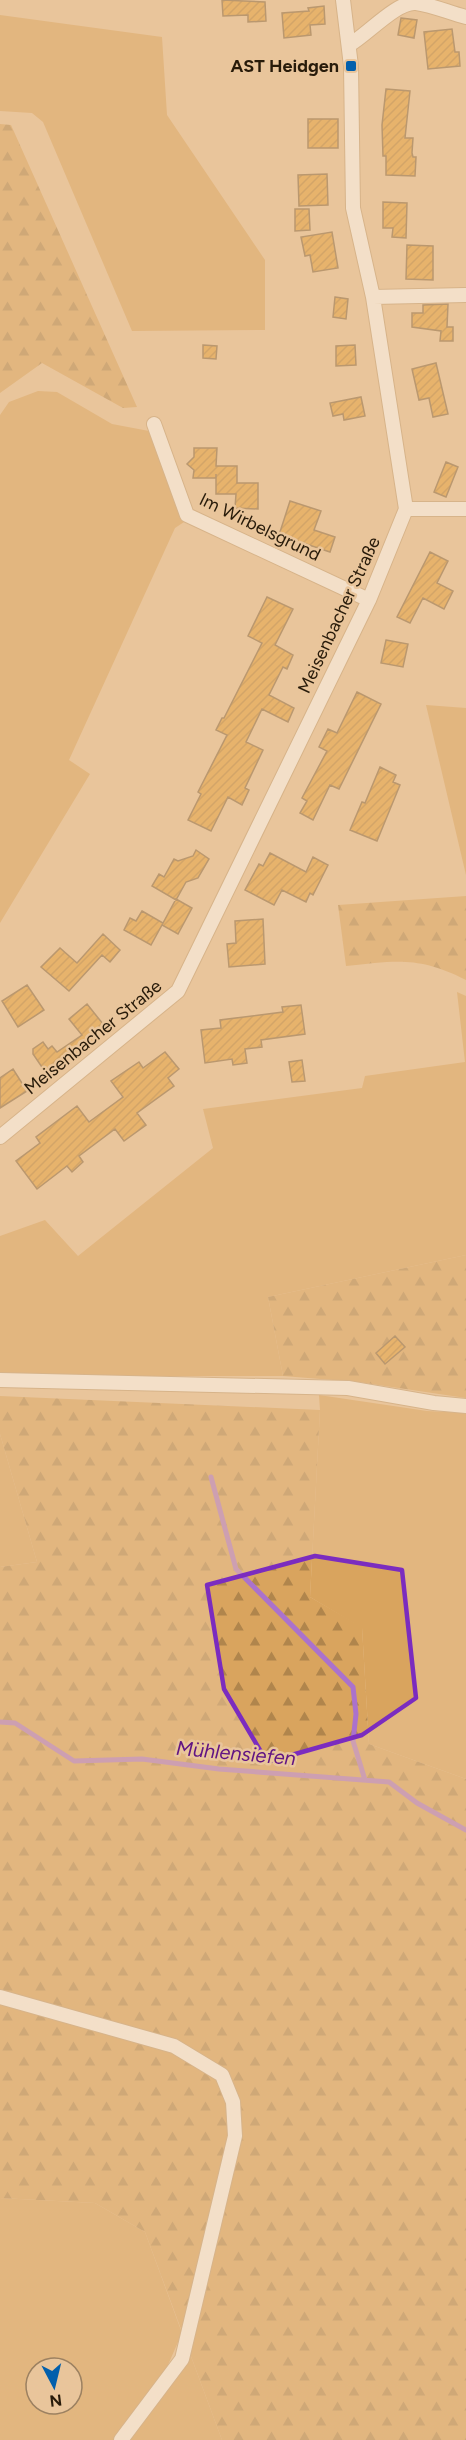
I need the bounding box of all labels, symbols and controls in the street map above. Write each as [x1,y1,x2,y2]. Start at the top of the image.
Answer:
place label: AST Heidgen [231,55,339,77]
marker: AST Heidgen [344,59,358,73]
street label: Im Wirbelsgrund [196,488,324,566]
street label: Meisenbacher Straße [293,533,385,697]
street label: Meisenbacher Straße [20,975,166,1099]
water label: Mühlensiefen [175,1736,297,1770]
north arrow [24,2356,84,2416]
text: N [48,2390,63,2411]

